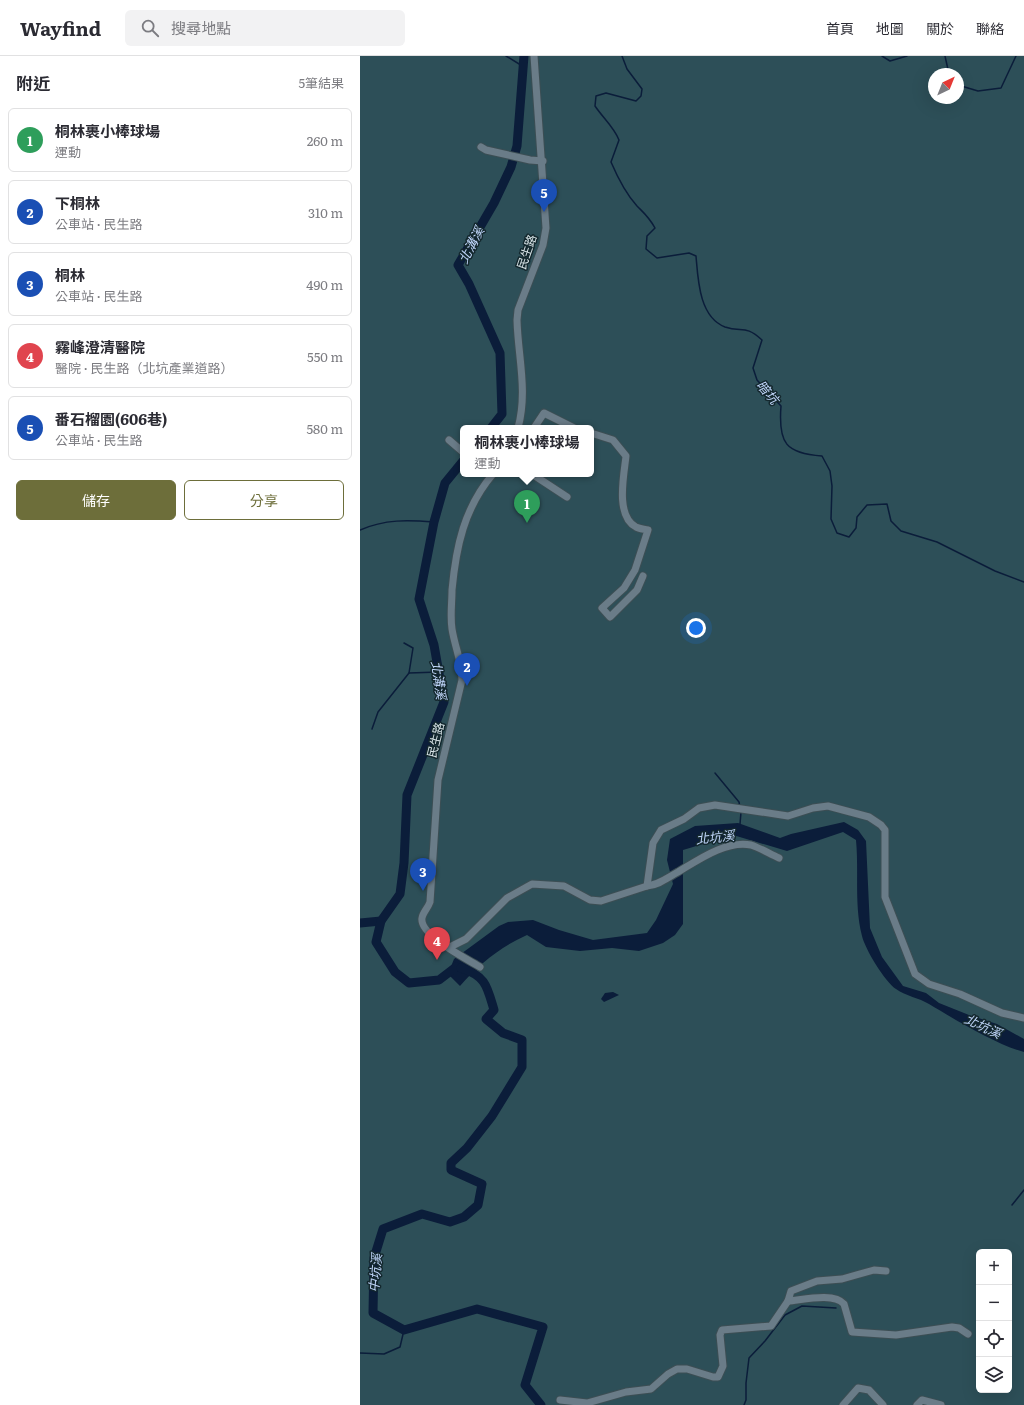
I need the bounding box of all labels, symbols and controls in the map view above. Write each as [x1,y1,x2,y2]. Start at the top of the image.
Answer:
search box [125,10,405,46]
text: Wayfind [20,14,101,42]
text: 搜尋地點 [171,16,231,39]
icon: search [139,17,161,39]
text: 首頁 [826,18,854,38]
text: 地圖 [876,18,904,38]
text: 關於 [926,18,954,38]
text: 聯絡 [976,18,1004,38]
north arrow [928,68,964,104]
text: 附近 [16,70,50,95]
text: 5筆結果 [298,73,344,92]
text: 桐林裹小棒球場 [55,119,160,142]
text: 1 [27,131,33,150]
text: 260 m [307,131,343,150]
text: 運動 [55,142,81,161]
pin: 5 [531,179,557,212]
text: 下桐林 [55,191,100,214]
text: 2 [27,203,33,222]
text: 310 m [308,203,343,222]
text: 公車站 · 民生路 [55,214,143,233]
water label: 北溝溪 [453,221,489,266]
street label: 民生路 [512,232,540,272]
text: 桐林 [55,263,85,286]
text: 3 [26,275,34,294]
text: 490 m [306,275,343,294]
text: 公車站 · 民生路 [55,286,143,305]
text: 霧峰澄清醫院 [55,335,145,358]
text: 4 [26,347,34,366]
text: 550 m [307,347,343,366]
text: 醫院 · 民生路（北坑產業道路） [55,358,234,377]
water label: 暗坑 [753,376,785,409]
text: 番石榴園(606巷) [55,407,167,430]
text: 5 [26,419,34,438]
text: 580 m [307,419,343,438]
popup [460,425,594,477]
text: 公車站 · 民生路 [55,430,143,449]
text: 桐林裹小棒球場 [474,430,580,453]
text: 運動 [474,453,501,472]
button: 儲存 [16,480,176,520]
button: 分享 [184,480,344,520]
pin: 1 [514,490,540,523]
your location [686,618,706,638]
pin: 2 [454,653,480,686]
water label: 北溝溪 [427,659,452,703]
street label: 民生路 [422,720,448,759]
water label: 北坑溪 [695,825,737,848]
pin: 3 [410,858,436,891]
pin: 4 [424,927,450,960]
water label: 北坑溪 [962,1009,1007,1043]
map controls [976,1249,1012,1393]
button: + [976,1249,1012,1285]
water label: 中坑溪 [363,1251,386,1293]
button: − [976,1285,1012,1321]
button: locate [976,1321,1012,1357]
button: layers [976,1357,1012,1393]

